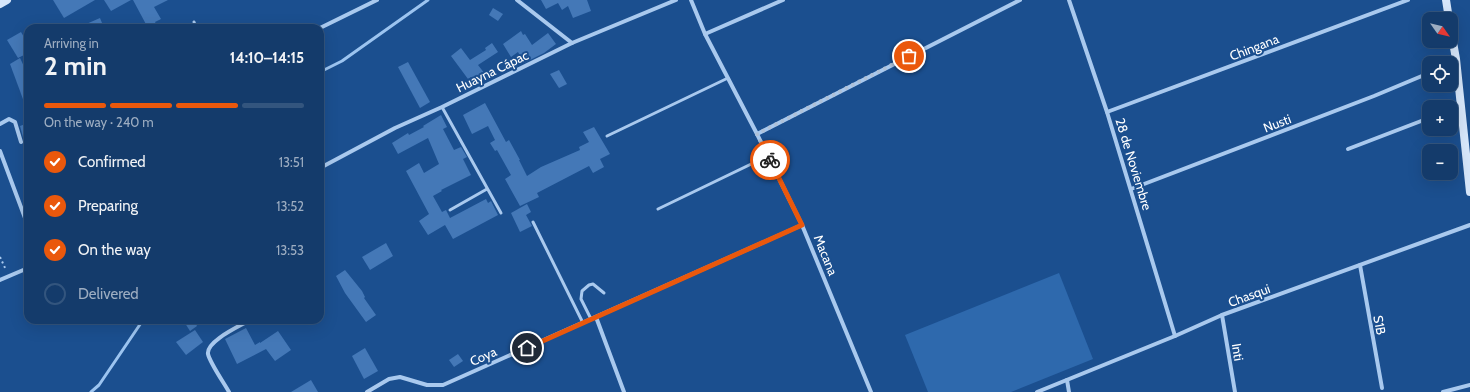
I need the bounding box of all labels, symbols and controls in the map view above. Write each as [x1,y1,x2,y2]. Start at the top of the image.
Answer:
north arrow [1422,12,1458,48]
map controls [1422,12,1458,180]
street label: Chingana [1227,30,1282,64]
text: Arriving in [44,35,99,51]
pin [892,39,926,73]
icon: bag [898,45,920,67]
street label: Huayna Cápac [453,47,531,95]
text: 14:10–14:15 [230,49,304,67]
text: 2 min [44,50,107,82]
button: locate [1422,56,1458,92]
button: + [1422,100,1458,136]
street label: Nusti [1261,110,1293,136]
text: On the way · 240 m [44,114,154,130]
street label: 28 de Noviembre [1112,116,1156,212]
courier [750,140,790,180]
button: − [1422,144,1458,180]
icon: bike [759,149,781,171]
icon: check [44,151,66,173]
text: Confirmed [78,153,146,171]
text: 13:51 [279,154,304,170]
icon: check [44,195,66,217]
text: Preparing [78,197,138,215]
text: 13:52 [276,198,304,214]
street label: Macana [811,232,842,278]
icon: check [44,239,66,261]
text: On the way [78,241,151,259]
text: 13:53 [276,242,304,258]
street label: Chasqui [1226,280,1272,310]
text: Delivered [78,285,139,303]
street label: S1B [1370,314,1390,336]
pin [510,331,544,365]
icon: home [516,337,538,359]
street label: Inti [1229,342,1247,362]
street label: Coya [467,343,500,369]

